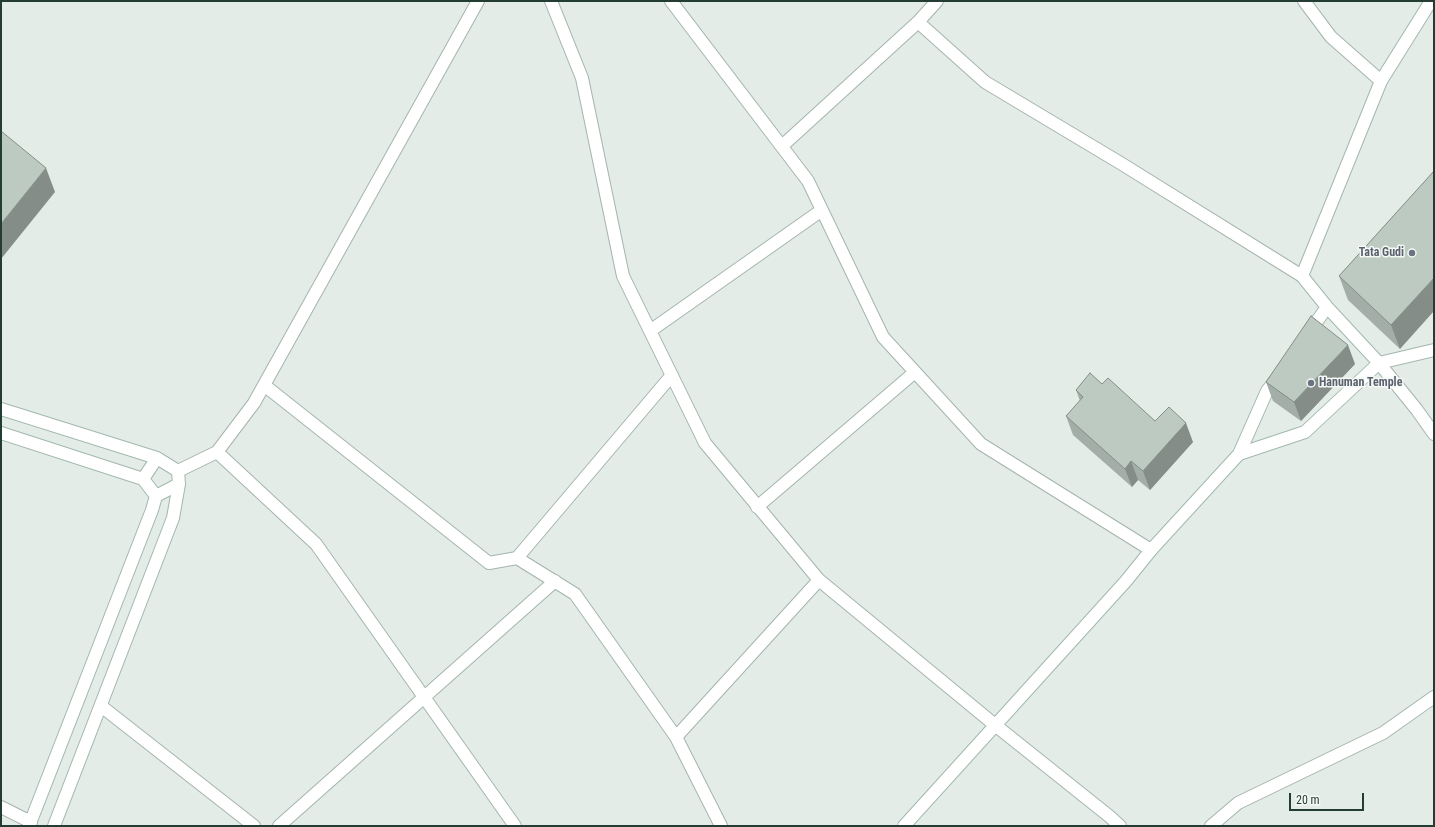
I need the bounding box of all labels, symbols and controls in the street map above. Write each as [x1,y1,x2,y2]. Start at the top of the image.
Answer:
place label: Tata Gudi [1359,246,1404,260]
marker: Tata Gudi [1407,248,1417,258]
place label: Hanuman Temple [1319,376,1402,390]
marker: Hanuman Temple [1306,378,1316,388]
scale bar [1291,785,1366,811]
text: 20 m [1296,793,1320,807]

